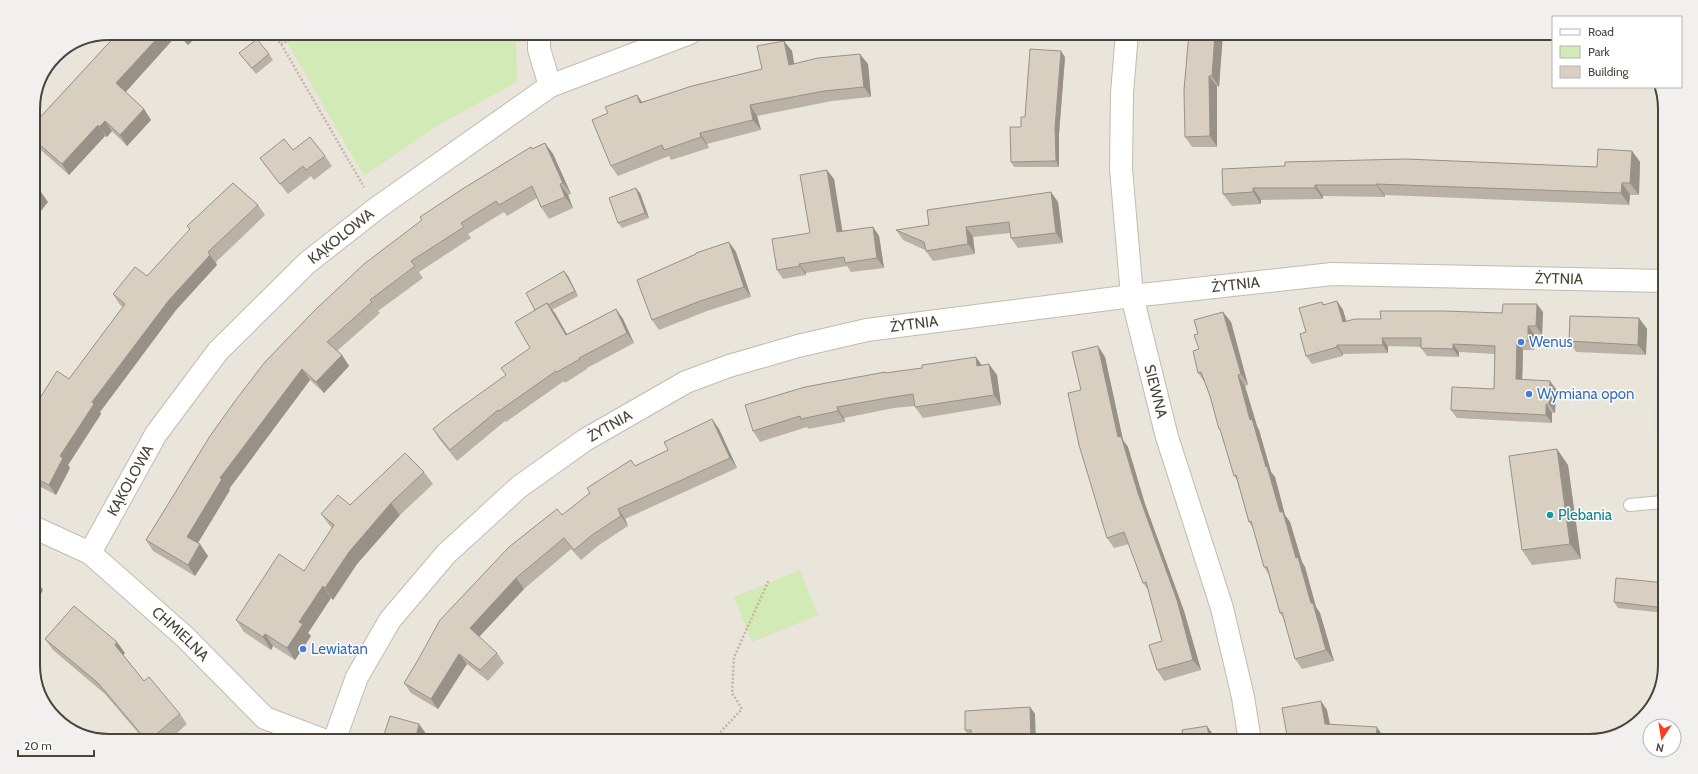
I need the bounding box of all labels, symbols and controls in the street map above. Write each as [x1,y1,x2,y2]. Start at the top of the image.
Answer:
legend [1552,16,1682,88]
text: Road [1588,24,1614,39]
text: Park [1588,44,1610,59]
text: Building [1588,64,1630,79]
street label: KĄKOLOWA [304,204,378,268]
street label: ŻYTNIA [1535,268,1584,288]
street label: ŻYTNIA [1210,273,1261,296]
street label: ŻYTNIA [889,312,940,336]
place label: Wenus [1529,333,1573,351]
marker: Wenus [1516,337,1526,347]
street label: SIEWNA [1140,363,1171,421]
place label: Wymiana opon [1537,385,1634,403]
marker: Wymiana opon [1524,389,1534,399]
street label: ŻYTNIA [584,406,636,446]
street label: KĄKOLOWA [103,441,158,519]
place label: Plebania [1558,506,1613,524]
marker: Plebania [1545,510,1555,520]
street label: CHMIELNA [148,603,213,665]
place label: Lewiatan [311,640,368,658]
marker: Lewiatan [298,644,308,654]
north arrow [1642,718,1682,758]
scale bar [18,732,94,758]
text: 20 m [24,738,52,753]
text: N [1655,740,1665,755]

